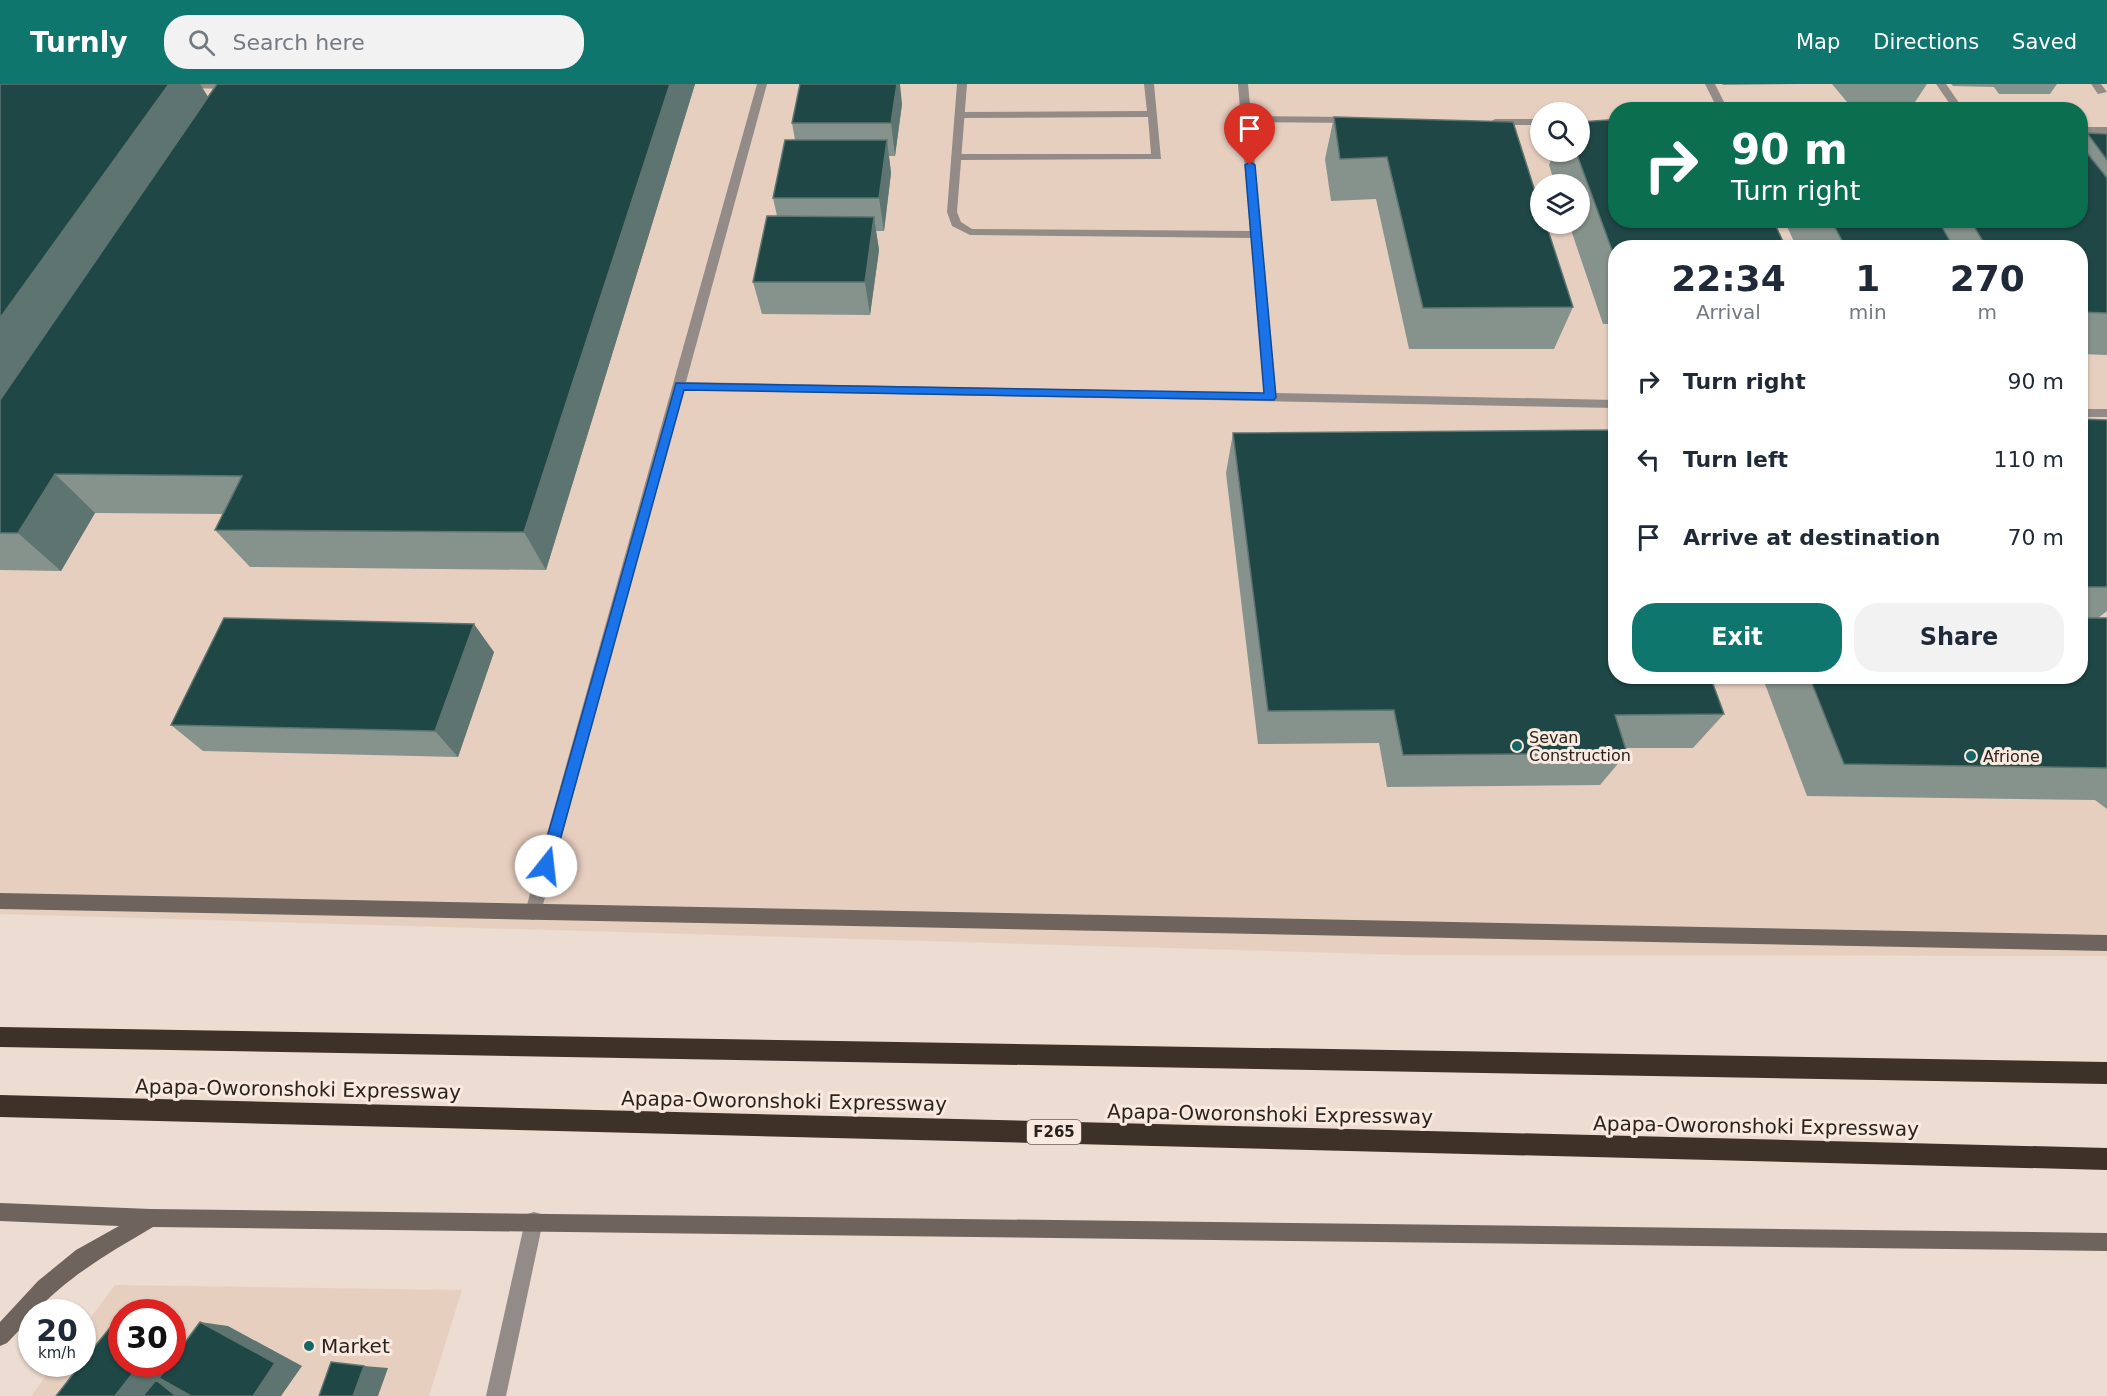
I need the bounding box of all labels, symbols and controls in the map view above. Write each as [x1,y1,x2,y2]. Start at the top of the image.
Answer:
search box [164,15,584,69]
text: Turnly [30,26,128,59]
icon: search [185,26,218,59]
text: Search here [233,30,365,55]
text: Map [1796,30,1840,54]
text: Directions [1873,30,1979,54]
text: Saved [2012,30,2077,54]
map controls [1530,102,1590,234]
button: search [1530,102,1590,162]
pin [1224,103,1275,165]
icon: arrive [1233,112,1266,145]
text: 90 m [1731,125,1848,174]
icon: right [1632,126,1710,204]
button: layers [1530,174,1590,234]
text: Turn right [1731,175,1860,206]
text: 22:34 [1671,258,1786,299]
text: 1 [1855,258,1880,299]
text: 270 [1950,258,2025,299]
text: Arrival [1696,300,1761,324]
text: min [1849,300,1887,324]
text: m [1978,300,1997,324]
icon: right [1632,365,1665,398]
text: Turn right [1683,369,1806,394]
text: 90 m [2008,369,2064,394]
icon: left [1632,443,1665,476]
text: Turn left [1683,447,1788,472]
text: 110 m [1994,447,2064,472]
icon: arrive [1632,521,1665,554]
text: Arrive at destination [1683,525,1940,550]
text: 70 m [2008,525,2064,550]
button: Exit [1632,603,1842,672]
button: Share [1854,603,2064,672]
place label: Sevan Construction [1529,728,1631,765]
marker: Sevan Construction [1510,739,1524,753]
place label: Afrione [1983,747,2040,766]
marker: Afrione [1964,749,1978,763]
position arrow [514,834,578,898]
street label: Apapa-Oworonshoki Expressway [135,1074,461,1104]
street label: Apapa-Oworonshoki Expressway [621,1086,947,1116]
street label: Apapa-Oworonshoki Expressway [1107,1099,1433,1129]
street label: Apapa-Oworonshoki Expressway [1593,1111,1919,1141]
road number: F265 [1027,1120,1081,1144]
speed limit sign: 30 [108,1299,186,1377]
text: 20 [36,1313,78,1348]
place label: Market [321,1334,390,1358]
marker: Market [302,1339,316,1353]
text: km/h [38,1344,76,1362]

